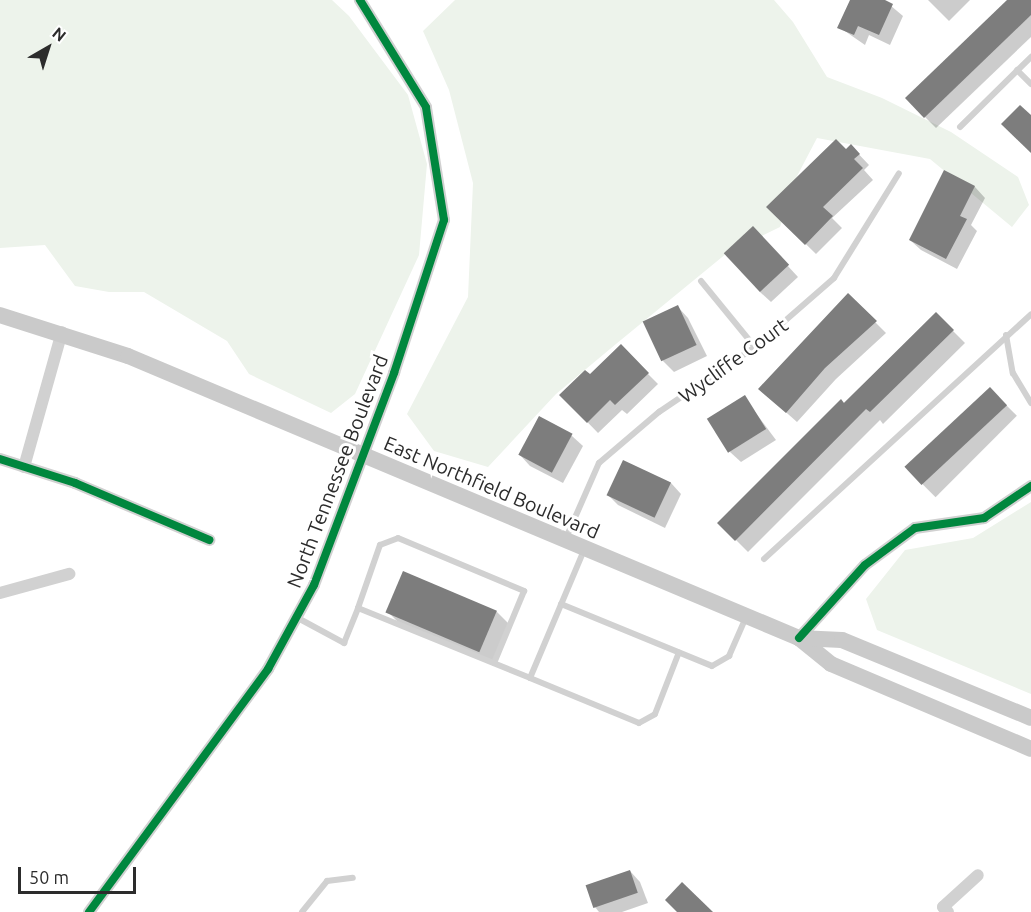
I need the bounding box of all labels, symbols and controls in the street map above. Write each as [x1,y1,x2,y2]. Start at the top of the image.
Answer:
north arrow [18,18,78,78]
text: N [49,23,70,45]
street label: Wycliffe Court [674,312,792,408]
street label: North Tennessee Boulevard [281,351,393,591]
street label: East Northfield Boulevard [381,431,603,543]
scale bar [21,855,140,893]
text: 50 m [29,867,69,887]

